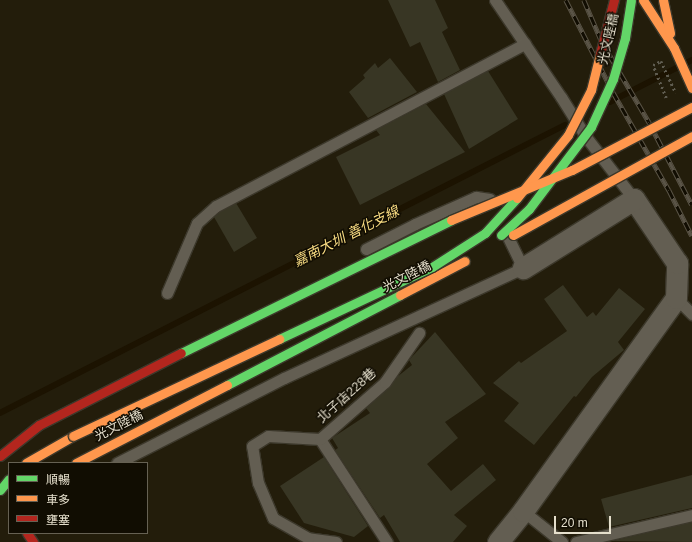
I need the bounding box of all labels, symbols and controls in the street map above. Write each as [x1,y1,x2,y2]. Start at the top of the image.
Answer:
street label: 光文陸橋 [596,12,622,66]
water label: 嘉南大圳 善化支線 [291,202,401,270]
street label: 光文陸橋 [380,258,434,296]
street label: 北子店228巷 [314,366,380,426]
street label: 光文陸橋 [92,407,146,445]
legend [8,462,148,534]
text: 順暢 [46,473,70,487]
text: 車多 [46,493,70,507]
scale bar [556,508,613,534]
text: 壅塞 [46,513,70,527]
text: 20 m [561,516,588,530]

